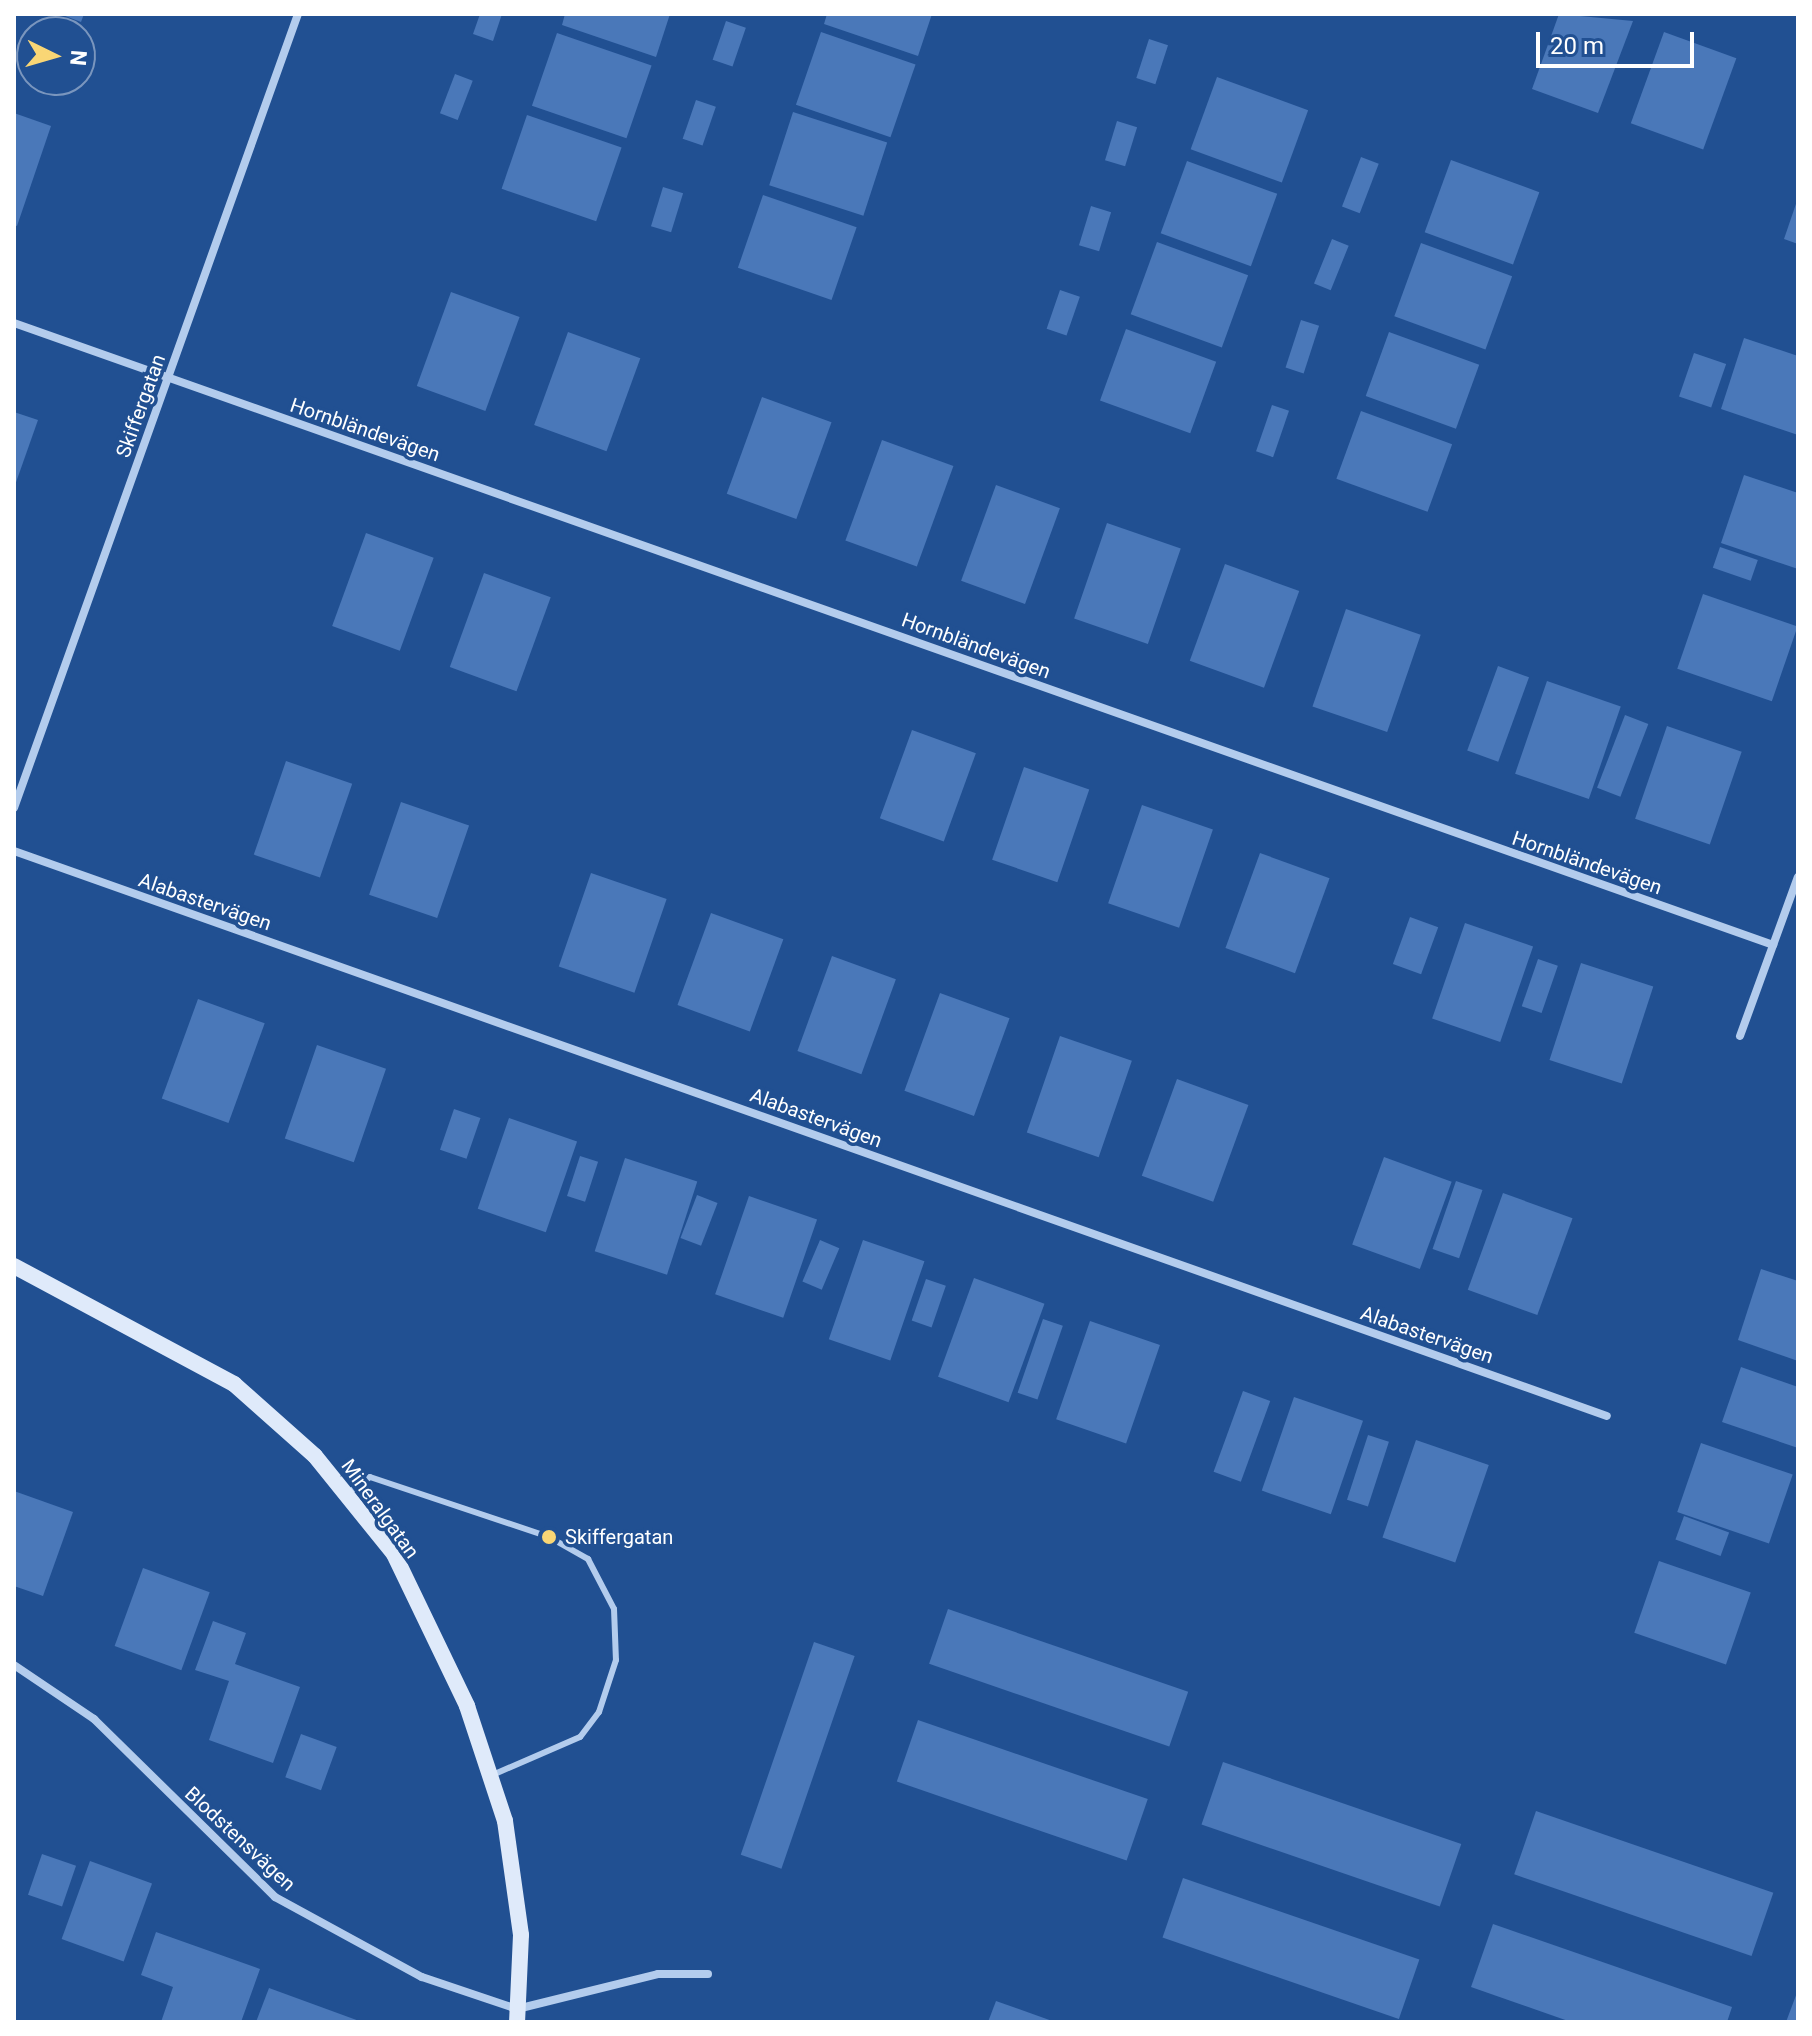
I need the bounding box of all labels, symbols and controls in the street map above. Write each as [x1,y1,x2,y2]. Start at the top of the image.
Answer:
north arrow [16,16,96,96]
scale bar [1540,16,1698,66]
text: 20 m [1550,32,1604,60]
text: N [65,49,92,67]
street label: Skiffergatan [111,351,171,461]
street label: Hornbländevägen [287,393,443,467]
street label: Hornbländevägen [898,608,1054,684]
street label: Hornbländevägen [1509,826,1665,900]
street label: Alabastervägen [136,868,274,936]
street label: Alabastervägen [747,1083,885,1153]
street label: Alabastervägen [1358,1301,1496,1369]
street label: Mineralgatan [336,1455,424,1563]
place label: Skiffergatan [565,1525,673,1549]
marker: Skiffergatan [540,1528,558,1546]
street label: Blodstensvägen [180,1782,300,1896]

